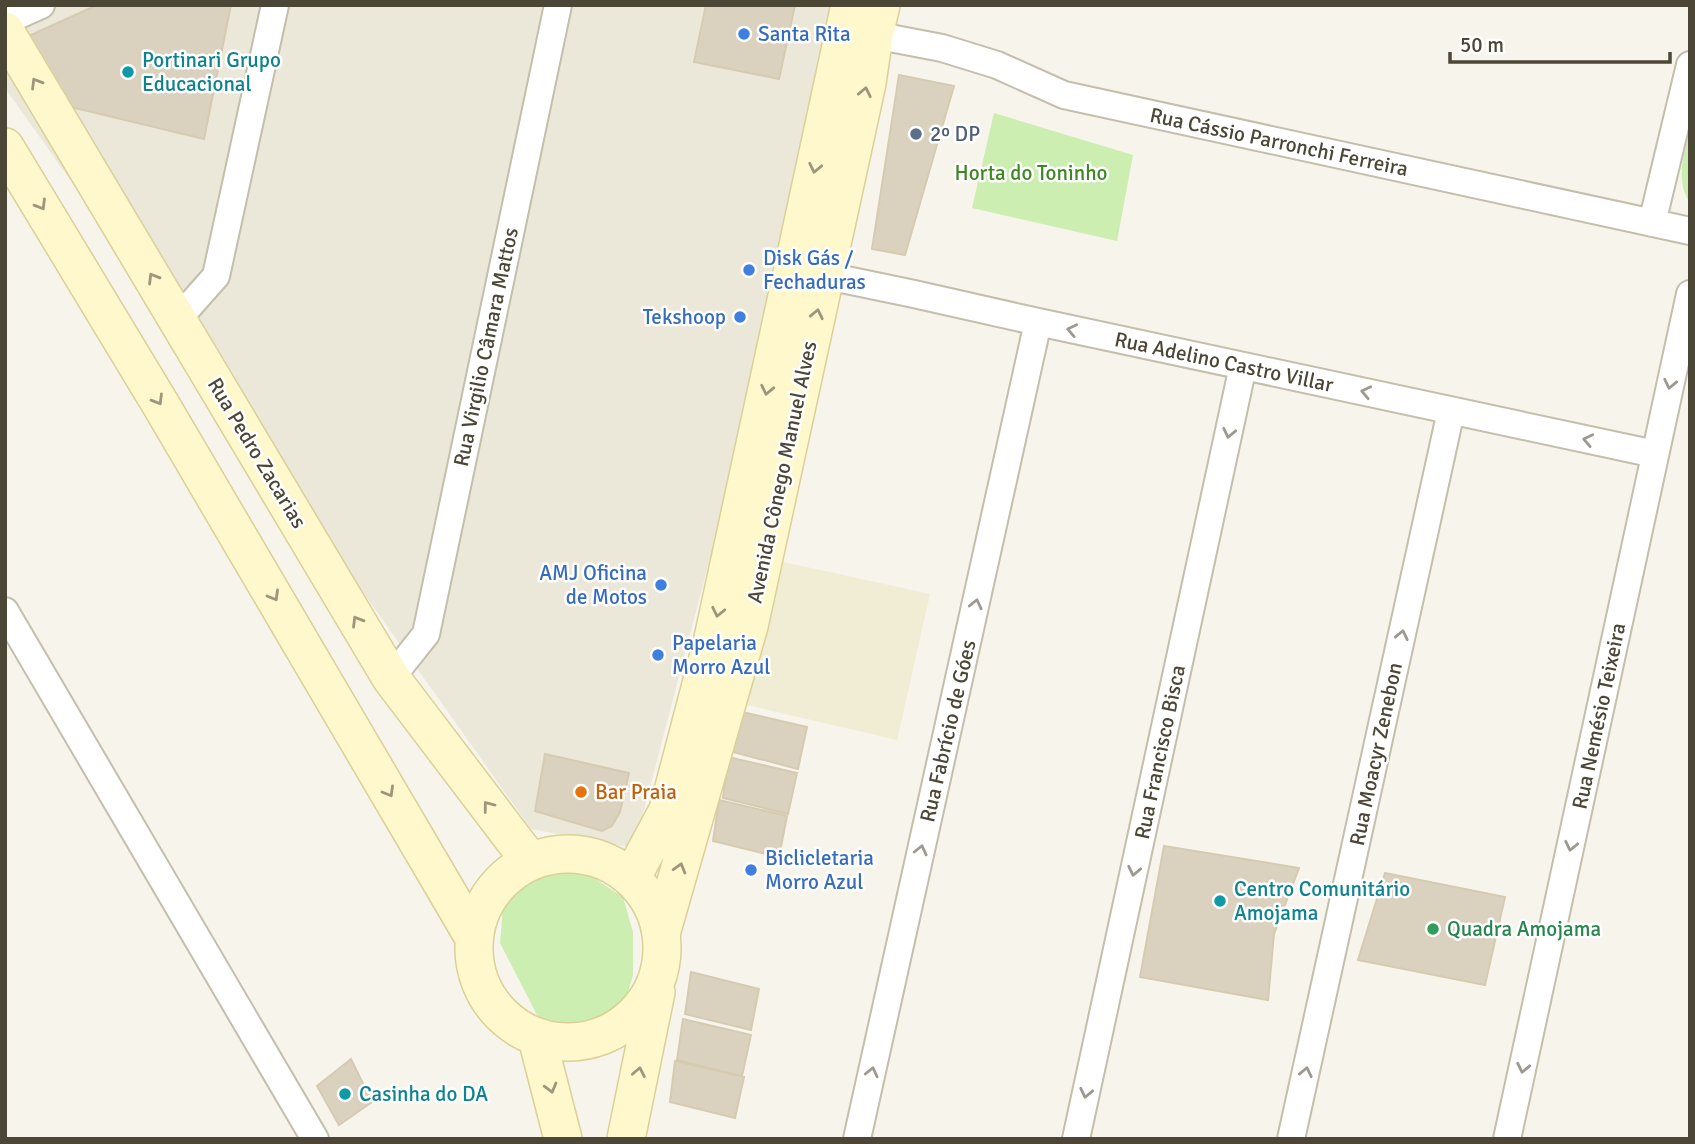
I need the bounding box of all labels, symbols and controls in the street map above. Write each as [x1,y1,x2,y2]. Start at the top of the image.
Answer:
place label: Santa Rita [758,21,851,47]
scale bar [1450,21,1670,65]
marker: Santa Rita [736,26,752,42]
text: 50 m [1460,32,1504,58]
place label: Portinari Grupo Educacional [142,47,281,97]
marker: Portinari Grupo Educacional [120,64,136,80]
one-way arrow [31,77,44,90]
one-way arrow [857,86,872,98]
street label: Rua Cássio Parronchi Ferreira [1148,102,1410,182]
place label: 2º DP [930,121,980,147]
marker: 2º DP [908,126,924,142]
park label: Horta do Toninho [955,160,1108,186]
one-way arrow [809,162,824,174]
one-way arrow [32,198,45,211]
street label: Rua Virgilio Câmara Mattos [448,225,524,469]
place label: Disk Gás / Fechaduras [763,245,866,295]
marker: Disk Gás / Fechaduras [741,262,757,278]
one-way arrow [148,273,161,286]
place label: Tekshoop [643,304,726,330]
one-way arrow [809,308,823,320]
marker: Tekshoop [732,309,748,325]
one-way arrow [1066,323,1078,338]
street label: Rua Adelino Castro Villar [1112,326,1336,398]
street label: Avenida Cônego Manuel Alves [742,339,822,605]
street label: Rua Pedro Zacarias [202,373,312,533]
one-way arrow [1664,378,1679,390]
one-way arrow [761,384,775,396]
one-way arrow [1360,386,1372,401]
one-way arrow [150,392,163,405]
one-way arrow [1222,427,1237,439]
one-way arrow [1582,434,1594,448]
place label: AMJ Oficina de Motos [539,560,647,610]
marker: AMJ Oficina de Motos [653,577,669,593]
one-way arrow [265,589,278,602]
one-way arrow [967,598,982,610]
one-way arrow [712,606,727,618]
one-way arrow [352,615,365,628]
street label: Rua Nemésio Teixeira [1567,620,1631,812]
one-way arrow [1394,629,1408,641]
place label: Papelaria Morro Azul [672,630,770,680]
street label: Rua Fabrício de Góes [914,637,982,825]
marker: Papelaria Morro Azul [650,647,666,663]
street label: Rua Moacyr Zenebon [1344,660,1408,848]
street label: Rua Francisco Bisca [1129,662,1191,842]
place label: Bar Praia [595,779,677,805]
marker: Bar Praia [573,784,589,800]
one-way arrow [381,785,394,798]
one-way arrow [484,801,497,814]
one-way arrow [1564,840,1579,852]
one-way arrow [913,844,927,856]
place label: Biclicletaria Morro Azul [765,845,874,895]
one-way arrow [672,862,686,874]
marker: Biclicletaria Morro Azul [743,862,759,878]
one-way arrow [1128,865,1143,877]
place label: Centro Comunitário Amojama [1234,876,1410,926]
marker: Centro Comunitário Amojama [1212,893,1228,909]
place label: Quadra Amojama [1447,916,1601,942]
marker: Quadra Amojama [1425,921,1441,937]
one-way arrow [1516,1062,1531,1074]
one-way arrow [631,1066,646,1078]
one-way arrow [863,1066,878,1078]
one-way arrow [1297,1066,1312,1078]
place label: Casinha do DA [359,1081,488,1107]
one-way arrow [543,1082,557,1094]
marker: Casinha do DA [337,1086,353,1102]
one-way arrow [1080,1087,1095,1099]

